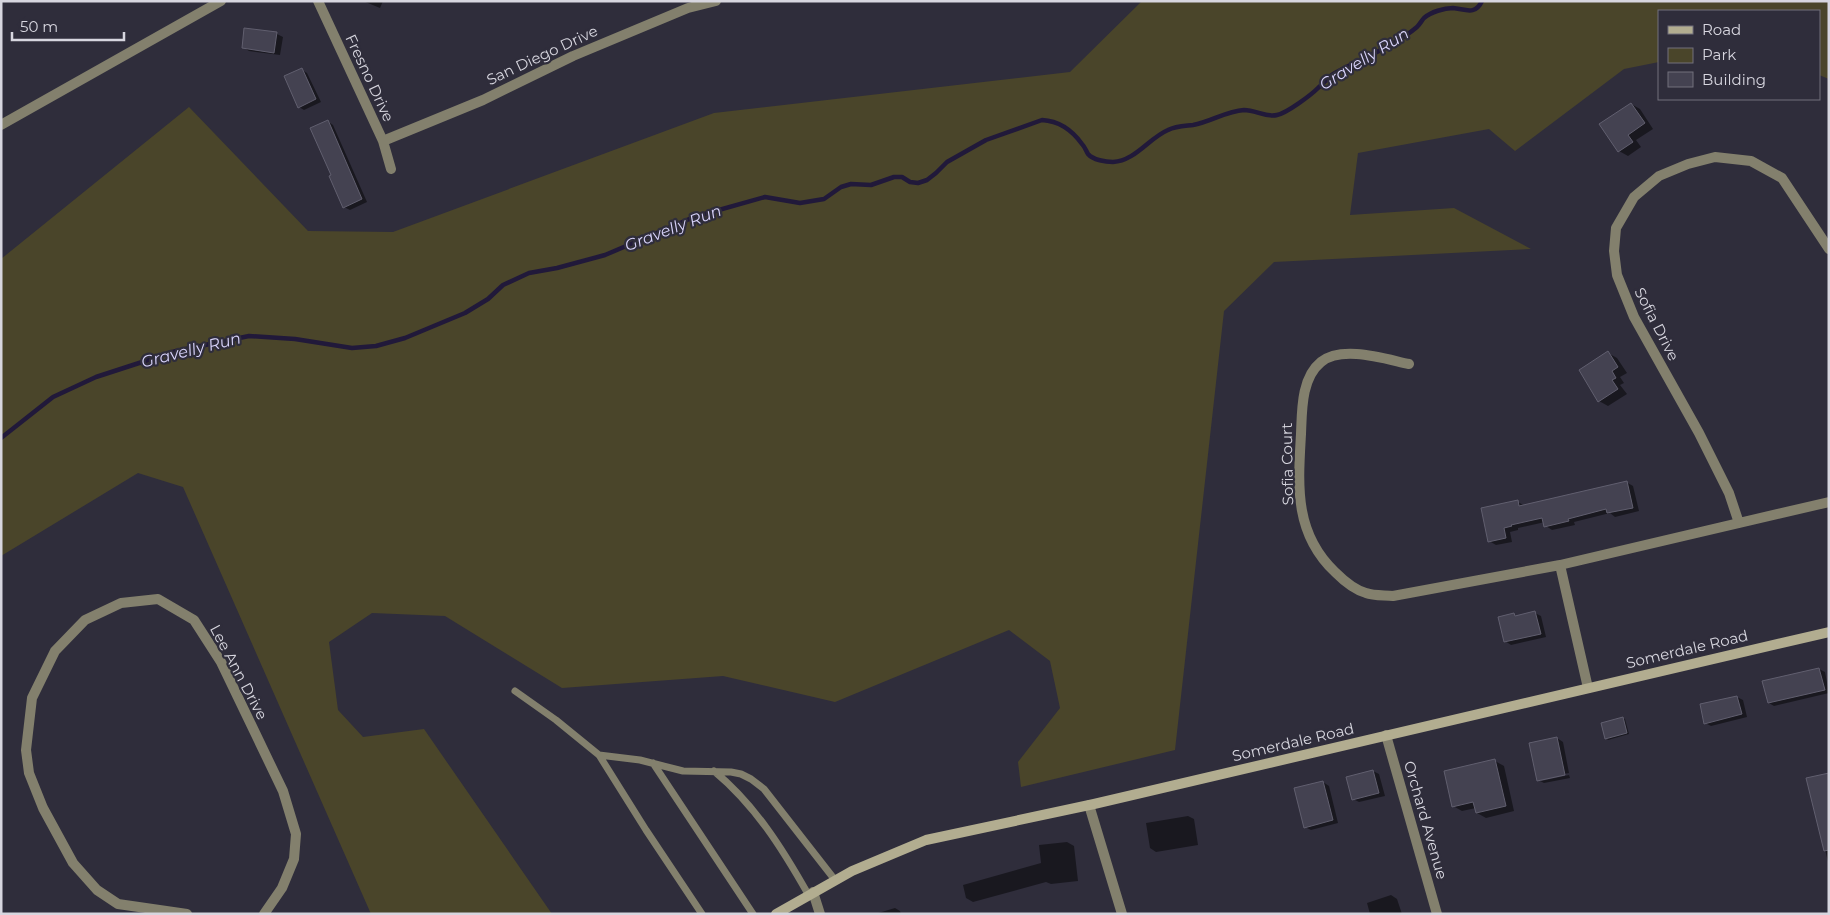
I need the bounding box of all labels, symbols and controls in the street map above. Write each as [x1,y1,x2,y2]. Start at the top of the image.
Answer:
scale bar [12,10,125,42]
legend [1658,10,1820,100]
text: 50 m [20,17,58,36]
text: Road [1702,20,1741,39]
street label: San Diego Drive [483,21,601,89]
water label: Gravelly Run [1316,24,1412,94]
street label: Fresno Drive [341,31,399,125]
text: Park [1702,45,1736,64]
text: Building [1702,70,1766,89]
water label: Gravelly Run [622,201,724,255]
street label: Sofia Drive [1630,284,1684,364]
water label: Gravelly Run [139,328,243,372]
street label: Sofia Court [1277,423,1297,505]
street label: Lee Ann Drive [206,621,272,723]
street label: Somerdale Road [1624,626,1750,672]
street label: Somerdale Road [1230,719,1356,765]
street label: Orchard Avenue [1400,759,1452,881]

